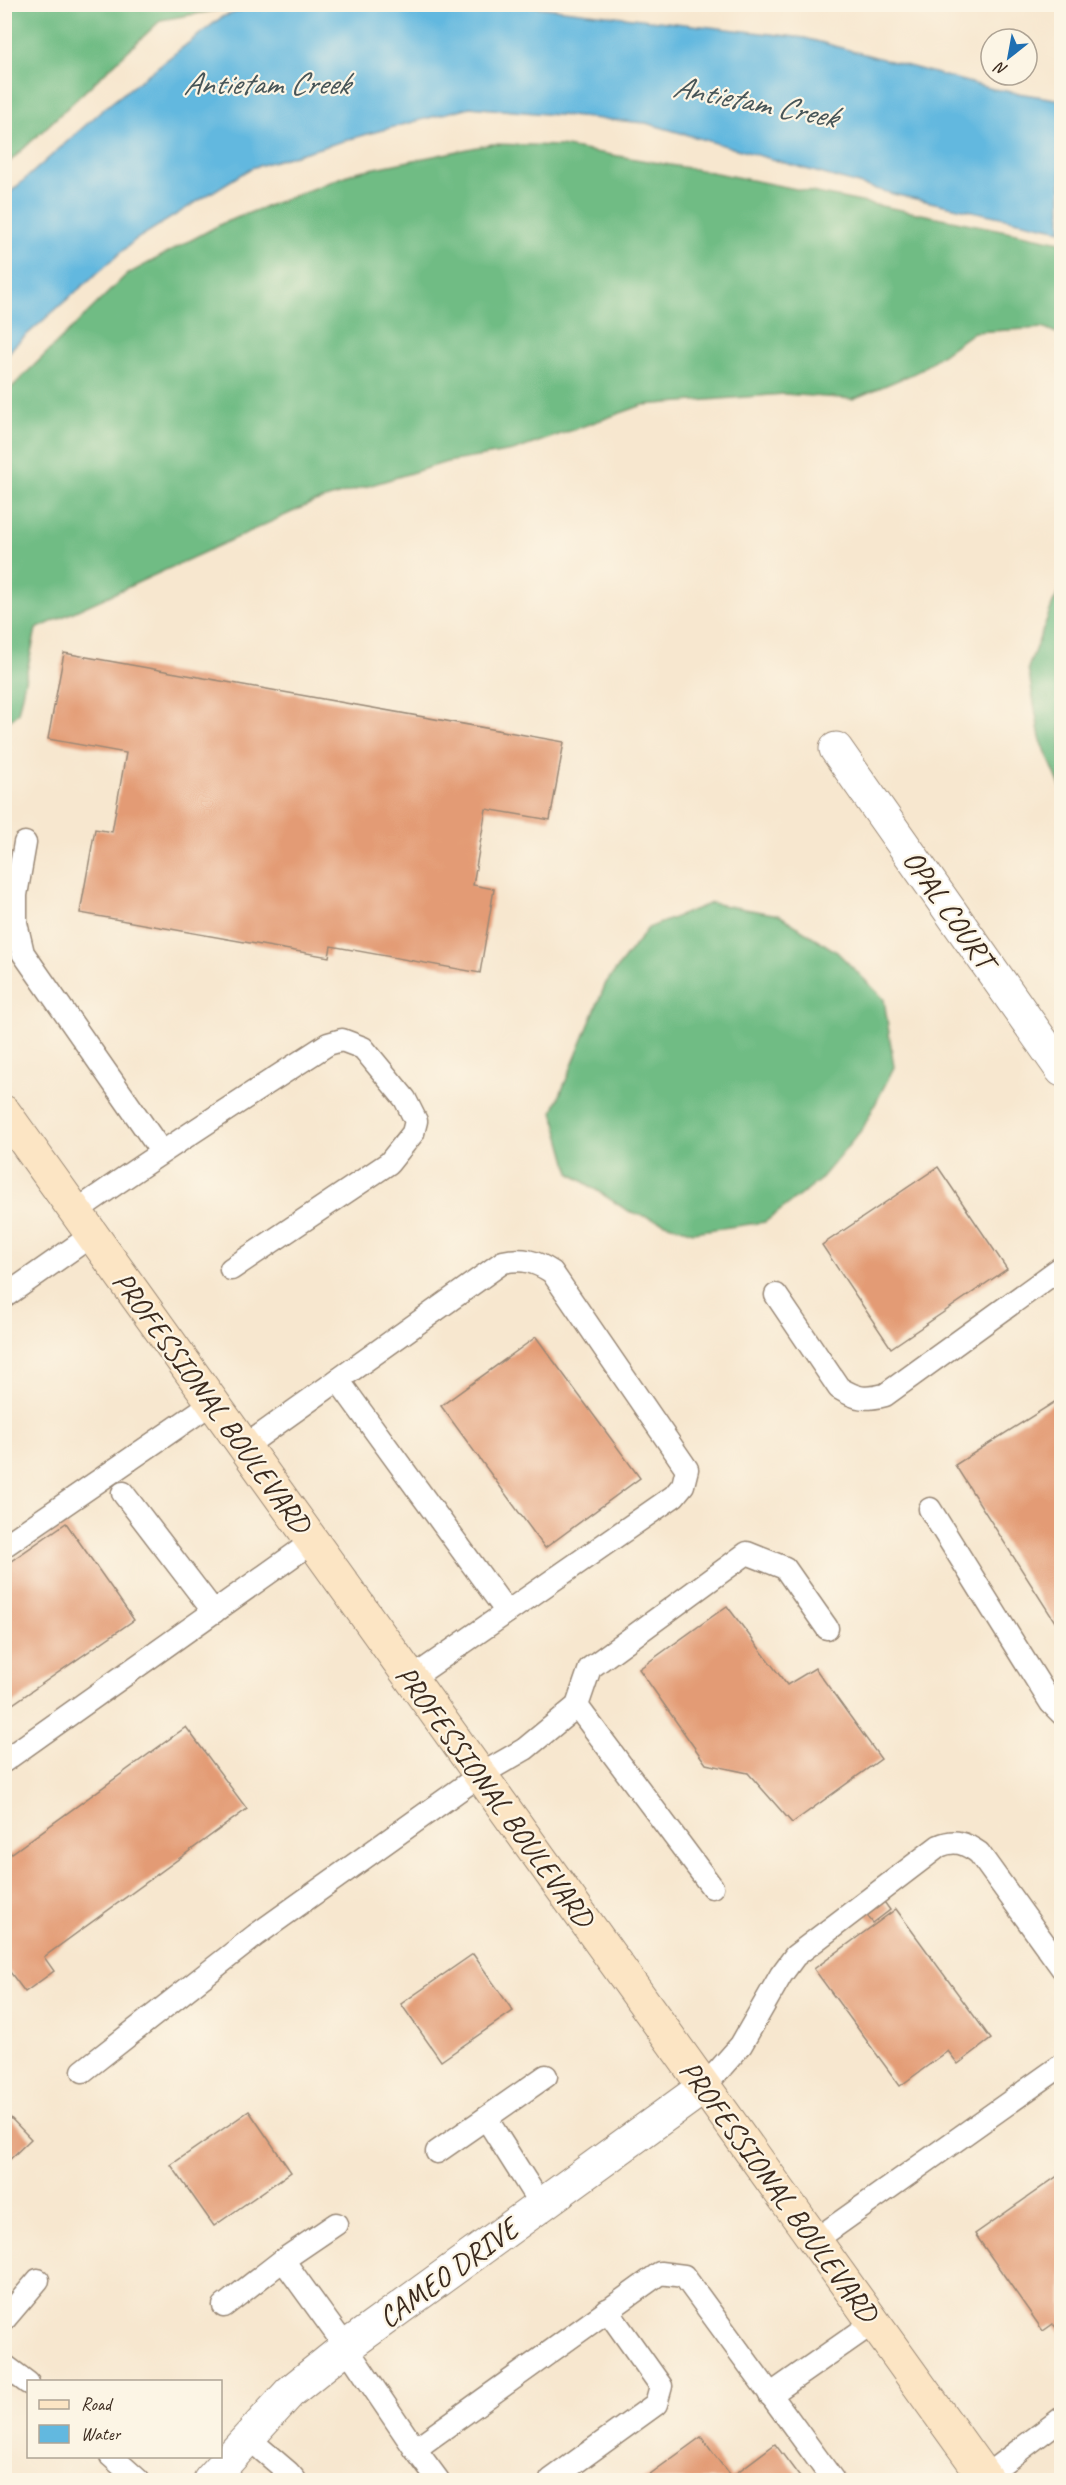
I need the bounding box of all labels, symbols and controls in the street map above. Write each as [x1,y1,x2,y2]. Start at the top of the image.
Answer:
north arrow [979,27,1039,87]
text: N [990,56,1011,80]
water label: Antietam Creek [183,63,355,104]
water label: Antietam Creek [670,66,846,139]
street label: OPAL COURT [894,842,1008,982]
street label: PROFESSIONAL BOULEVARD [104,1264,321,1542]
street label: PROFESSIONAL BOULEVARD [387,1658,604,1936]
street label: PROFESSIONAL BOULEVARD [671,2053,888,2331]
street label: CAMEO DRIVE [371,2208,528,2336]
legend [27,2380,222,2458]
text: Road [81,2393,114,2415]
text: Water [81,2423,122,2445]

